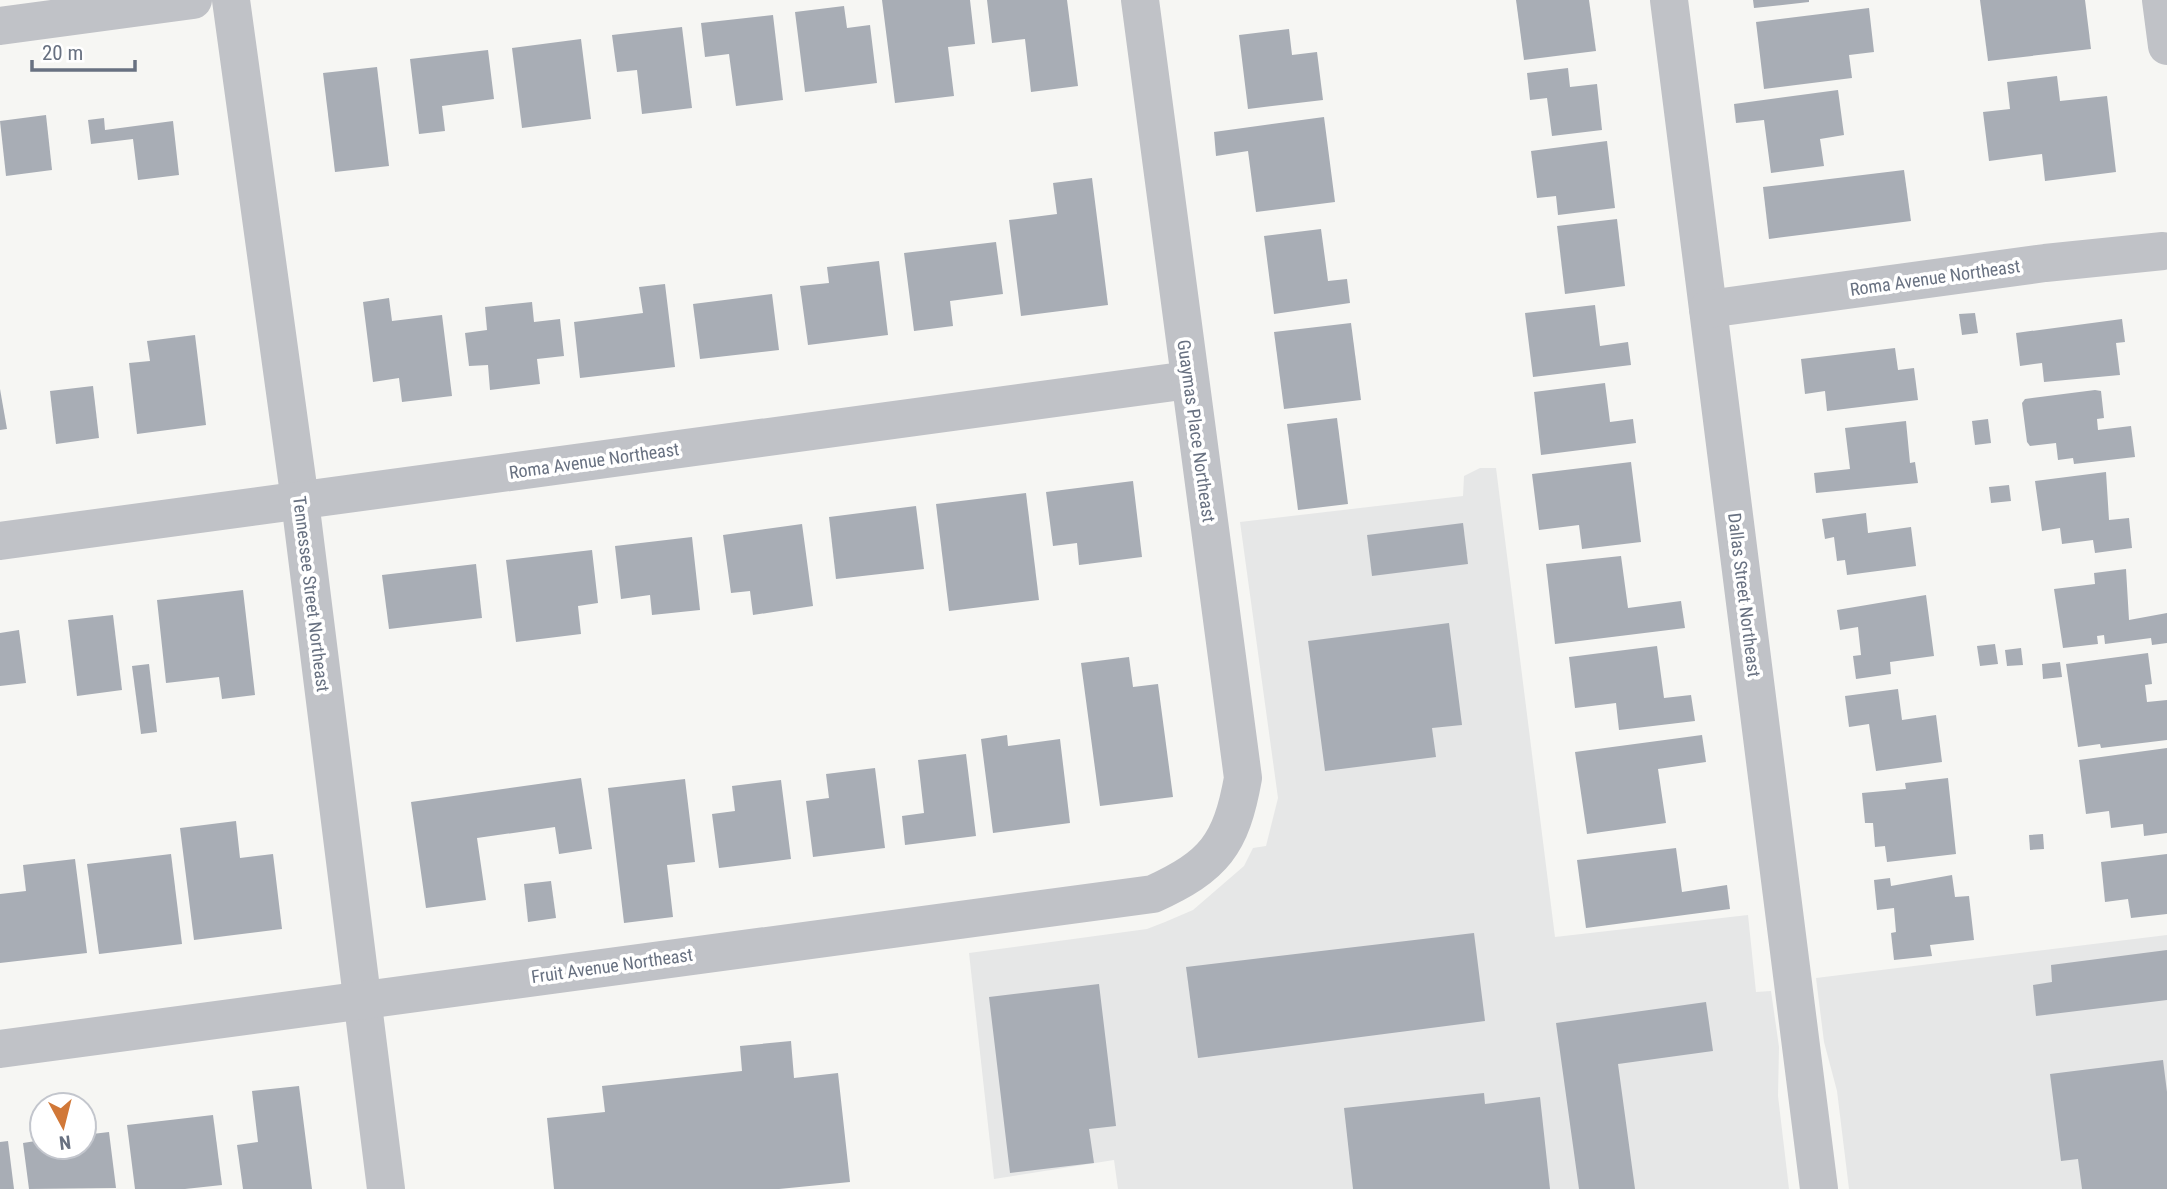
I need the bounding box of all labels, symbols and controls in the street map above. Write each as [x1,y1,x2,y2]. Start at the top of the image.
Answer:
scale bar [32,28,135,72]
text: 20 m [42,41,83,65]
street label: Roma Avenue Northeast [1849,255,2021,300]
street label: Guaymas Place Northeast [1173,338,1220,524]
street label: Roma Avenue Northeast [508,438,680,483]
street label: Tennessee Street Northeast [289,495,334,693]
street label: Dallas Street Northeast [1724,512,1765,678]
street label: Fruit Avenue Northeast [530,944,694,987]
north arrow [28,1091,98,1161]
text: N [58,1130,72,1155]

